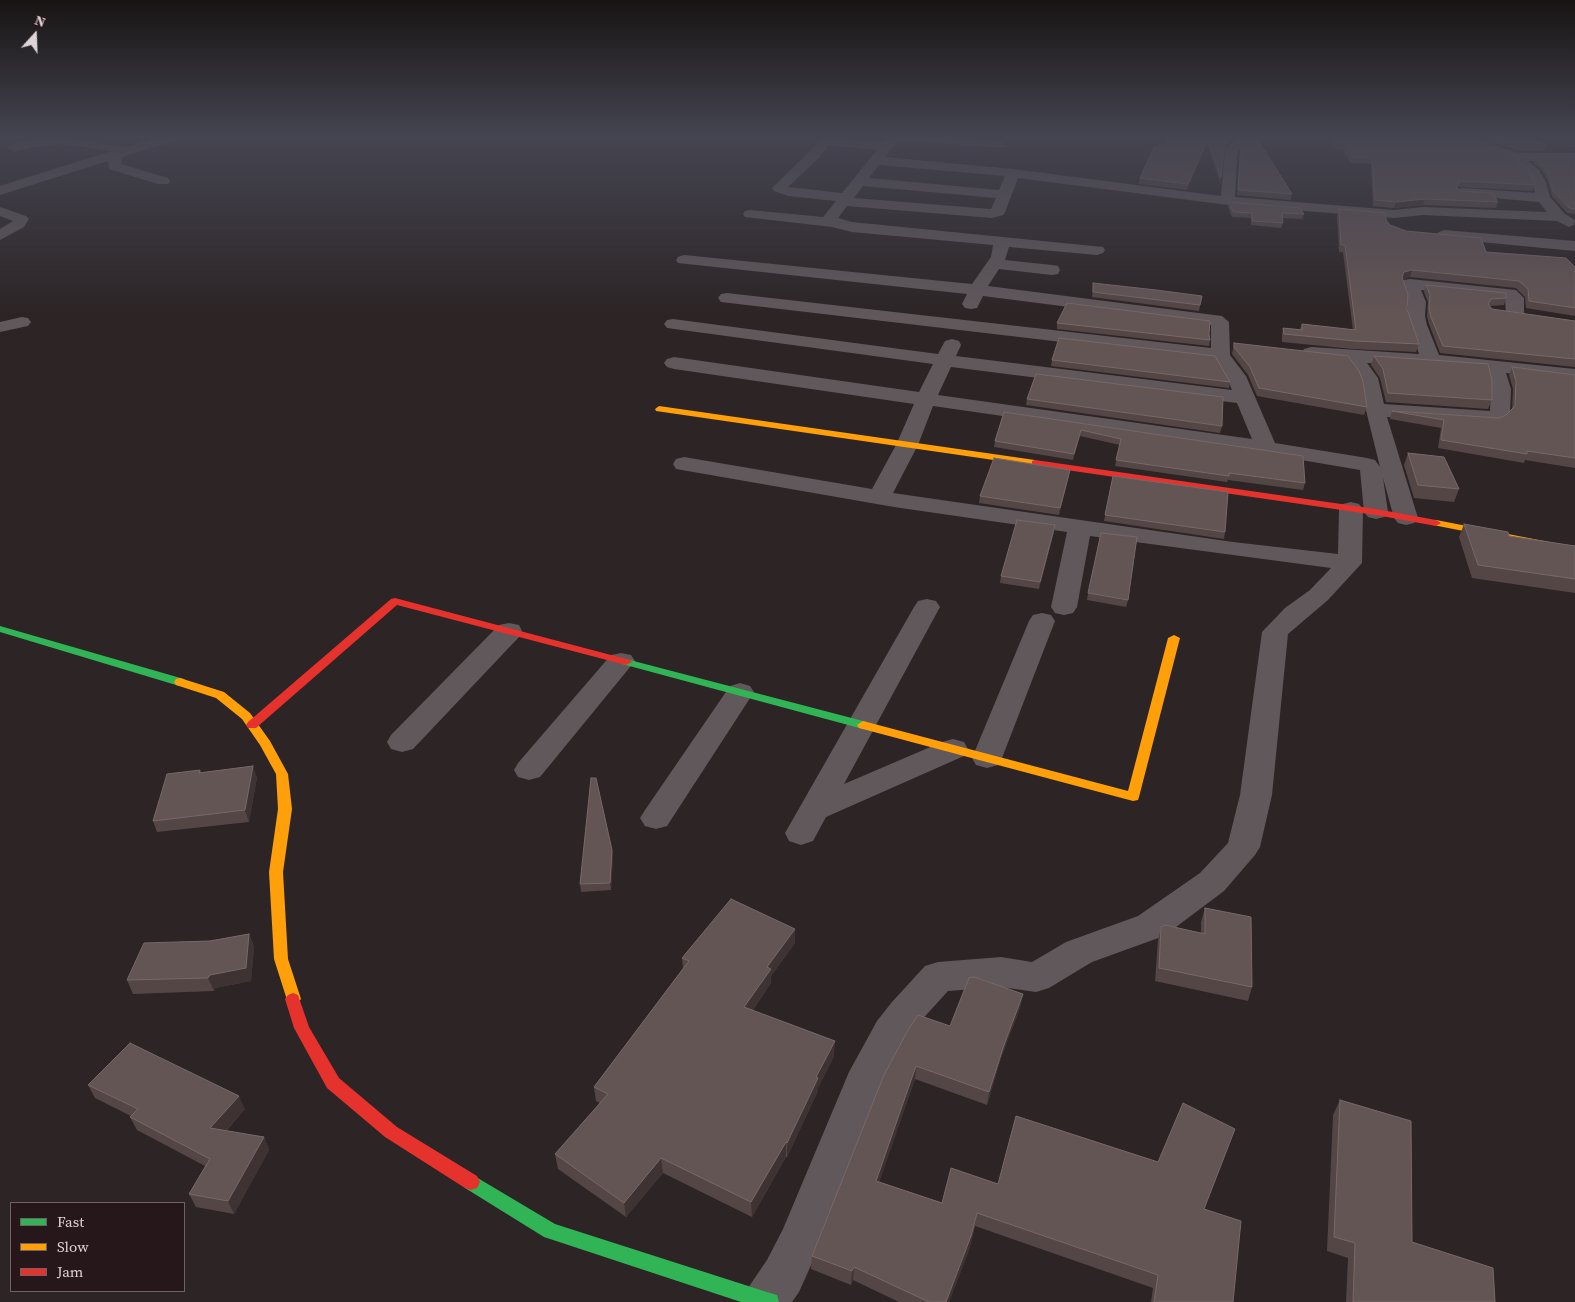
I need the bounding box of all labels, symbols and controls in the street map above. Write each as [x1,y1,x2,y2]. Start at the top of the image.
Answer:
north arrow [10,10,60,60]
text: N [32,10,48,32]
legend [10,1202,185,1292]
text: Fast [57,1211,84,1232]
text: Slow [57,1236,89,1257]
text: Jam [57,1261,83,1282]

